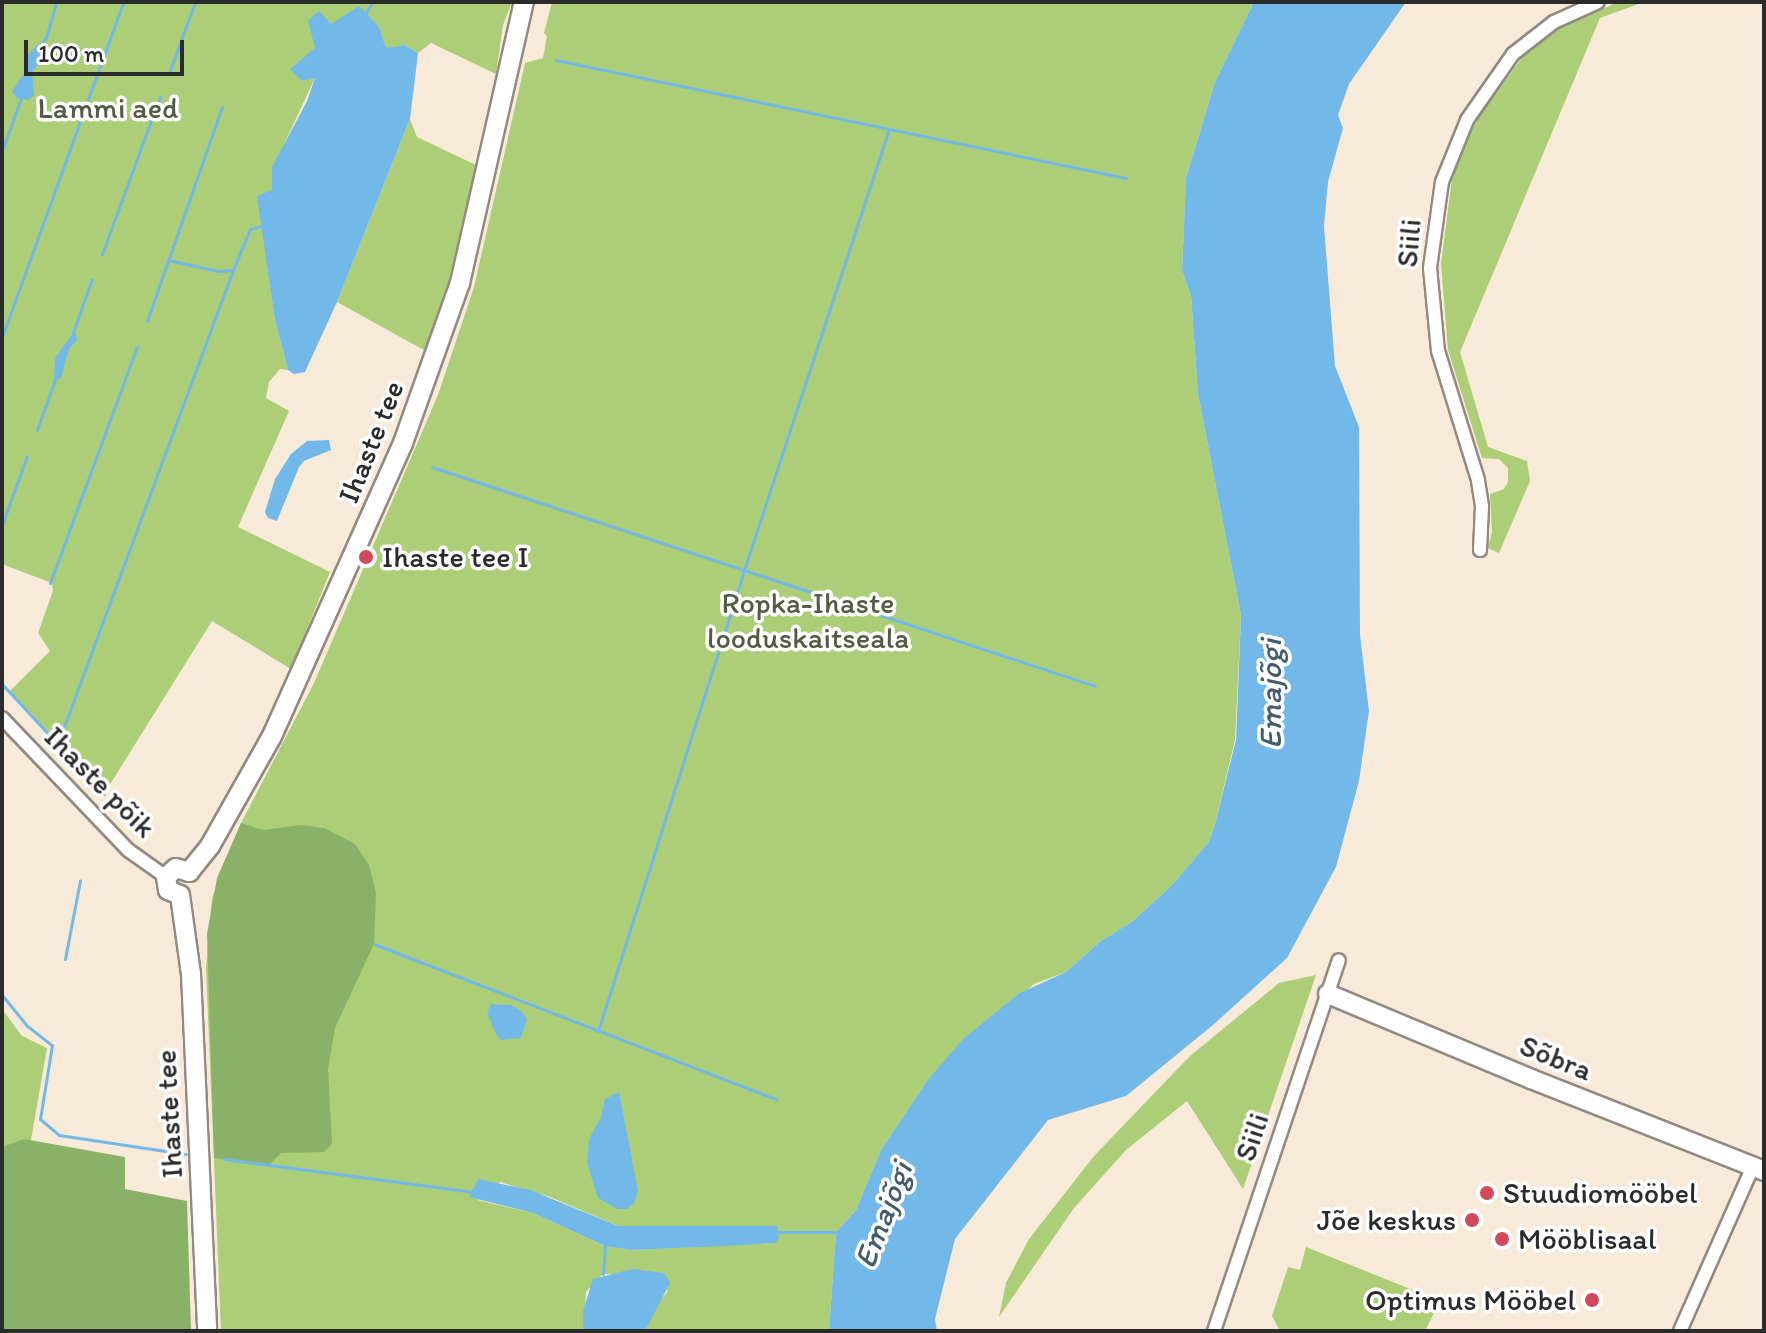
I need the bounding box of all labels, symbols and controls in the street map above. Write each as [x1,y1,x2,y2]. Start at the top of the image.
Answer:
scale bar [28,24,188,74]
text: 100 m [38,39,104,68]
park label: Lammi aed [37,90,179,126]
street label: Siili [1389,217,1429,269]
street label: Ihaste tee [330,376,412,508]
place label: Ihaste tee I [382,539,528,575]
marker: Ihaste tee I [357,548,375,566]
park label: Ropka-Ihaste looduskaitseala [707,585,909,656]
water label: Emajõgi [1251,639,1289,749]
street label: Ihaste põik [37,719,163,845]
street label: Sõbra [1515,1027,1597,1089]
street label: Ihaste tee [148,1049,190,1179]
street label: Siili [1227,1108,1277,1166]
water label: Emajõgi [845,1157,921,1273]
place label: Stuudiomööbel [1503,1175,1697,1211]
marker: Stuudiomööbel [1478,1184,1496,1202]
place label: Jõe keskus [1317,1202,1456,1238]
marker: Jõe keskus [1463,1211,1481,1229]
place label: Mööblisaal [1518,1221,1656,1257]
marker: Mööblisaal [1493,1230,1511,1248]
place label: Optimus Mööbel [1365,1282,1576,1318]
marker: Optimus Mööbel [1583,1291,1601,1309]

